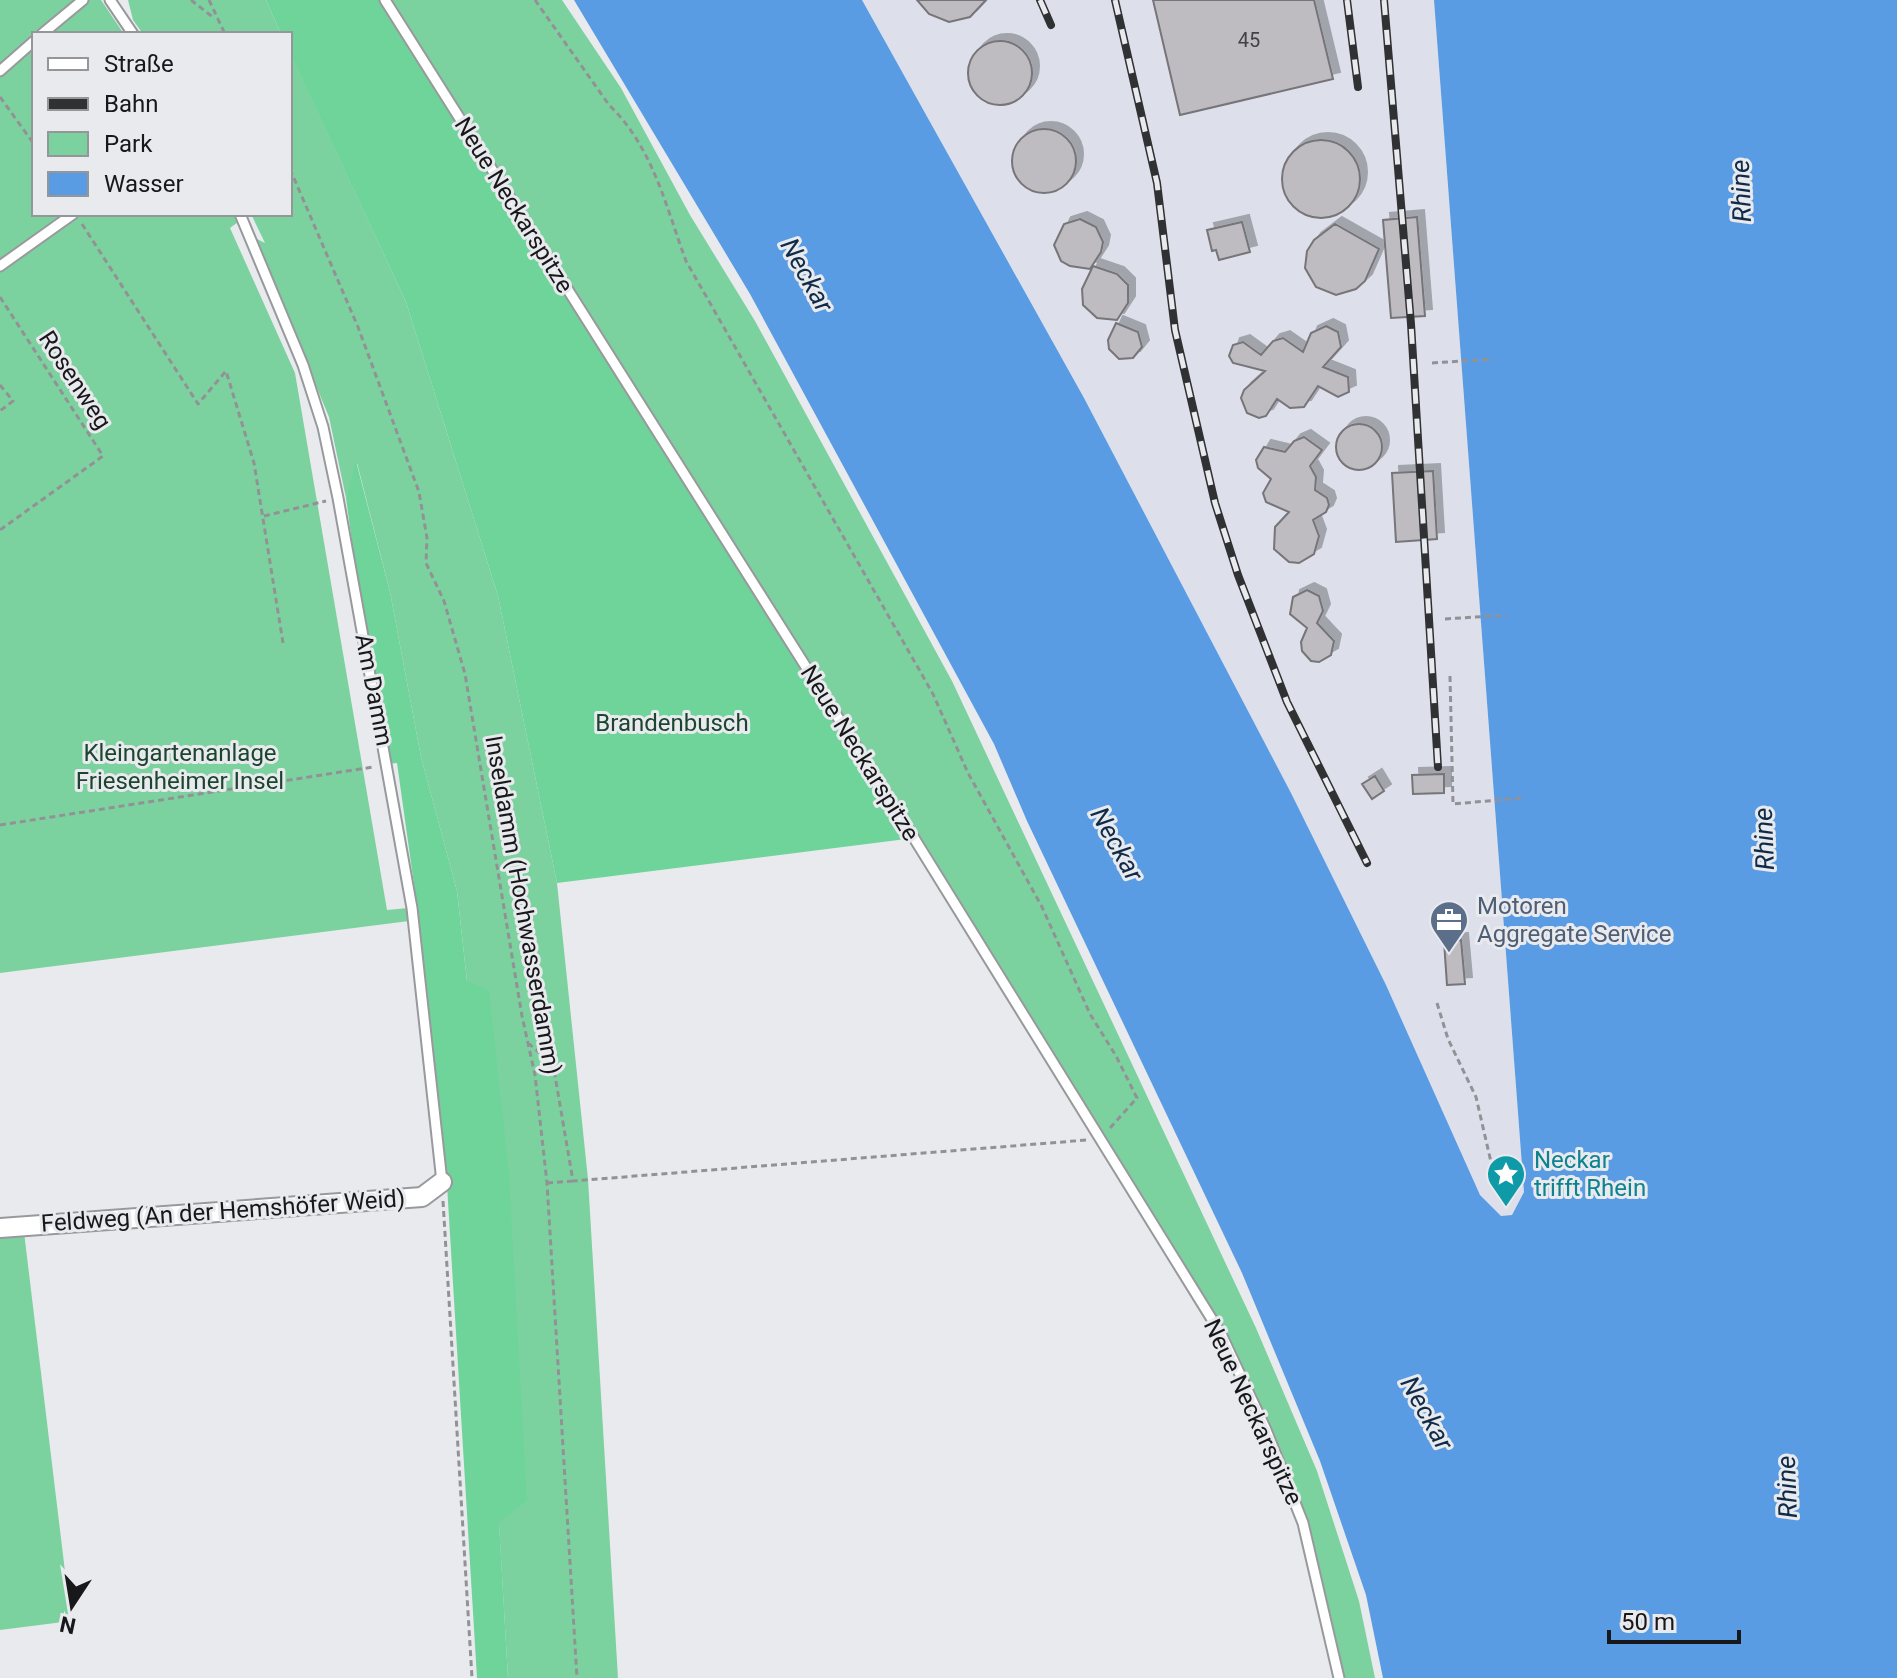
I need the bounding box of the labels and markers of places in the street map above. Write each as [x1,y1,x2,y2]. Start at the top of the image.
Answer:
place label: Motoren Aggregate Service [1477,892,1671,948]
office icon: Motoren Aggregate Service [1428,899,1470,954]
place label: Neckar trifft Rhein [1534,1146,1646,1202]
place icon: Neckar trifft Rhein [1485,1153,1527,1208]

